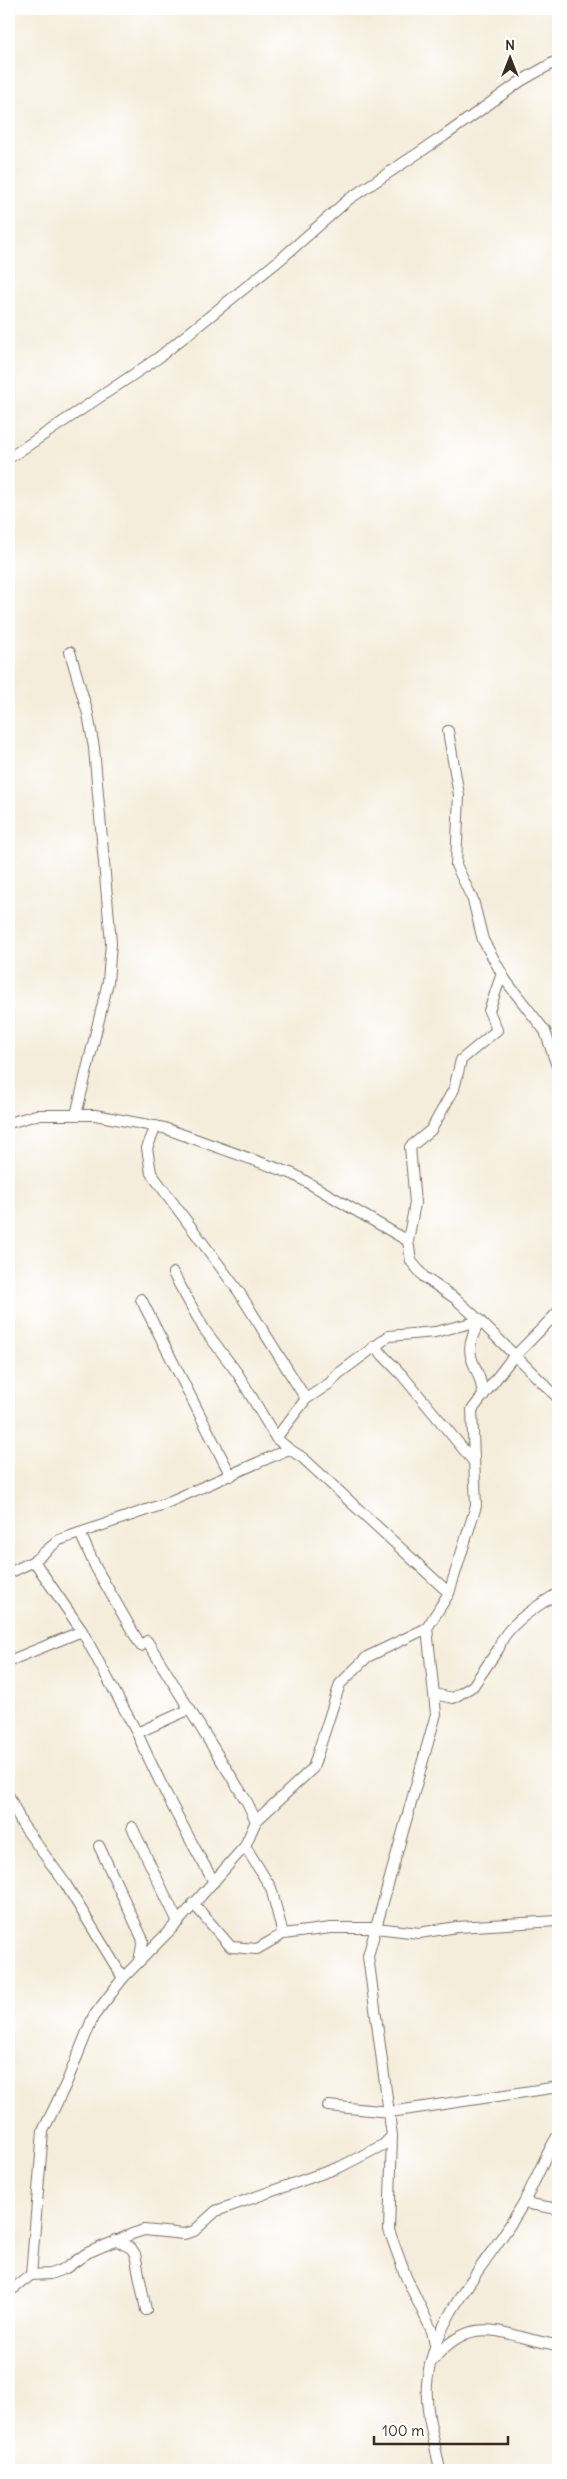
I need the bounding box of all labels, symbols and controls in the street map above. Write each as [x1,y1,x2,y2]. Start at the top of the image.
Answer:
north arrow [484,32,534,82]
text: N [505,36,515,54]
scale bar [374,2414,508,2446]
text: 100 m [382,2421,424,2440]

